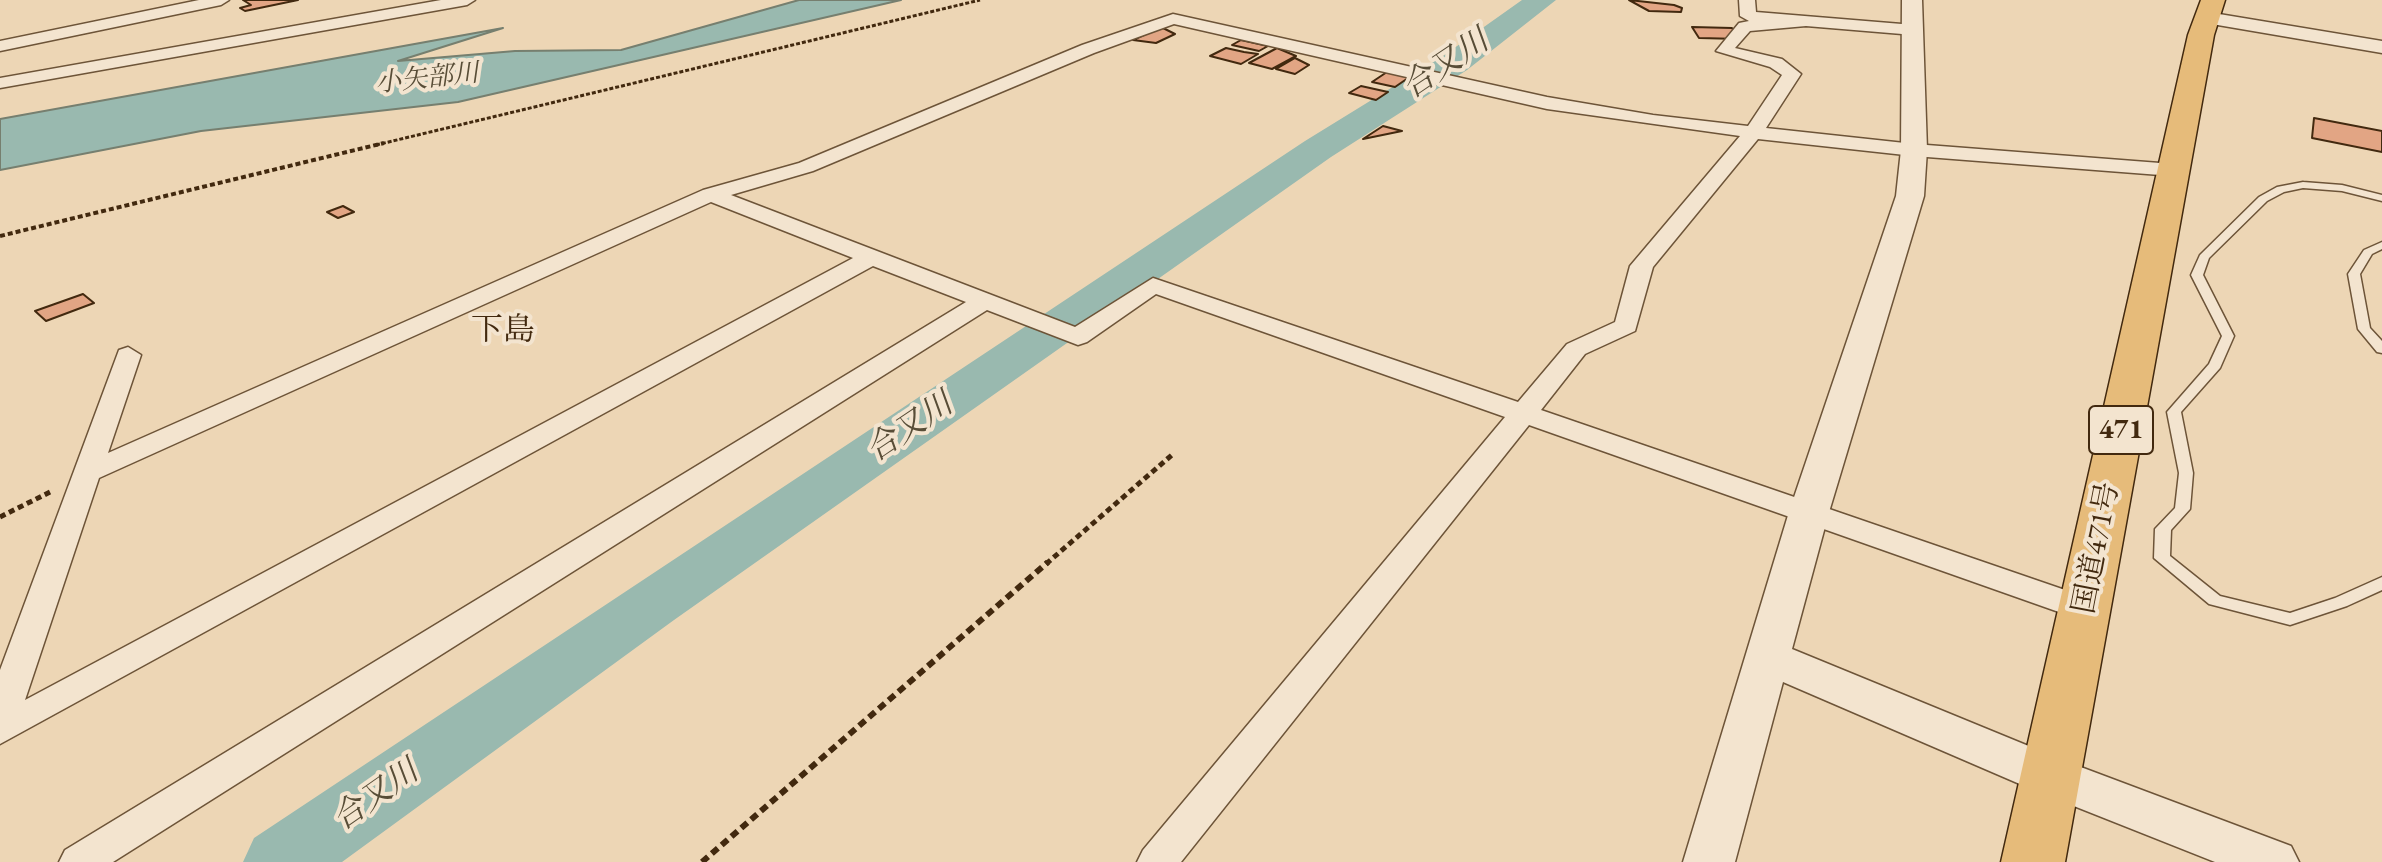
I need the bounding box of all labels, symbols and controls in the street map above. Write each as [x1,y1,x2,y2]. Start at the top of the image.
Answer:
water label: 合又川 [1395,22,1497,108]
water label: 小矢部川 [374,58,480,100]
district label: 下島 [471,312,535,350]
water label: 合又川 [859,385,961,471]
road number: 471 [2089,406,2153,454]
street label: 国道471号 [2067,479,2127,617]
water label: 合又川 [326,753,426,839]

